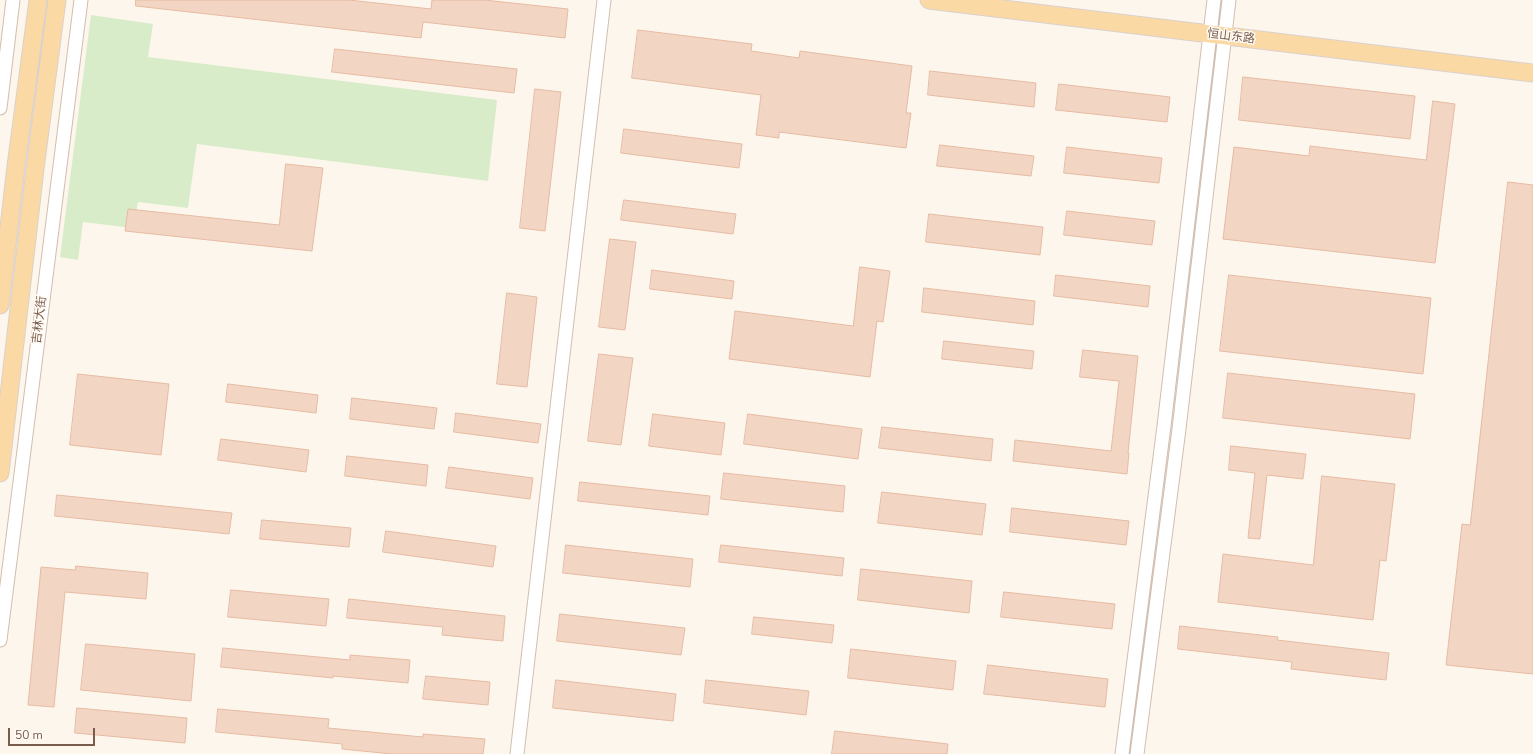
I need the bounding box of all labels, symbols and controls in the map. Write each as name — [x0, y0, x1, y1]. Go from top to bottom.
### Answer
street label: 恒山东路 — [1206, 27, 1256, 47]
street label: 吉林大街 — [30, 295, 50, 345]
scale bar — [10, 720, 97, 746]
text: 50 m — [15, 727, 43, 743]

